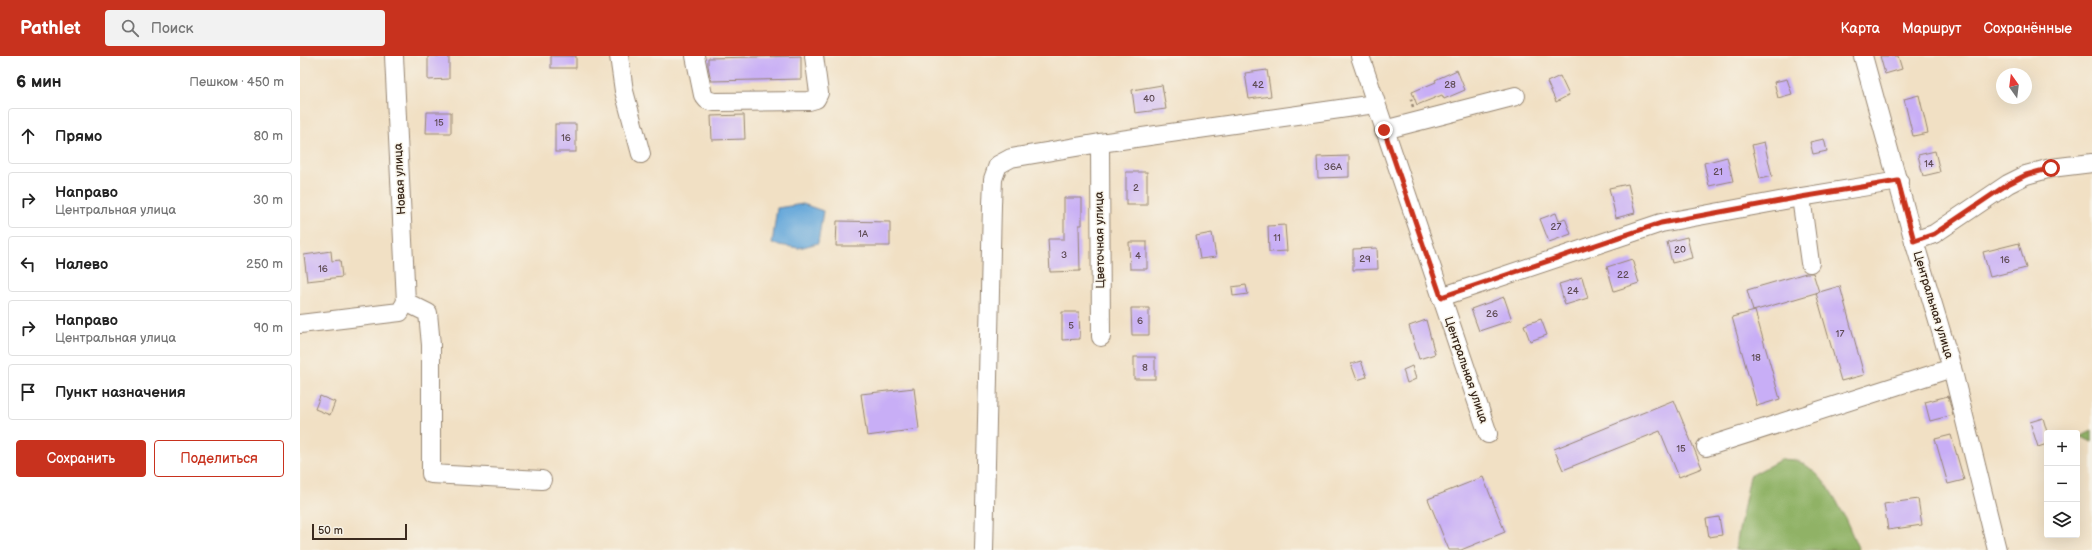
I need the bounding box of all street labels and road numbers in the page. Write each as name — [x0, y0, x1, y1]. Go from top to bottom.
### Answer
street label: Новая улица — [391, 143, 409, 215]
street label: Цветочная улица — [1092, 191, 1108, 289]
street label: Центральная улица — [1909, 249, 1957, 361]
street label: Центральная улица — [1441, 315, 1491, 425]

